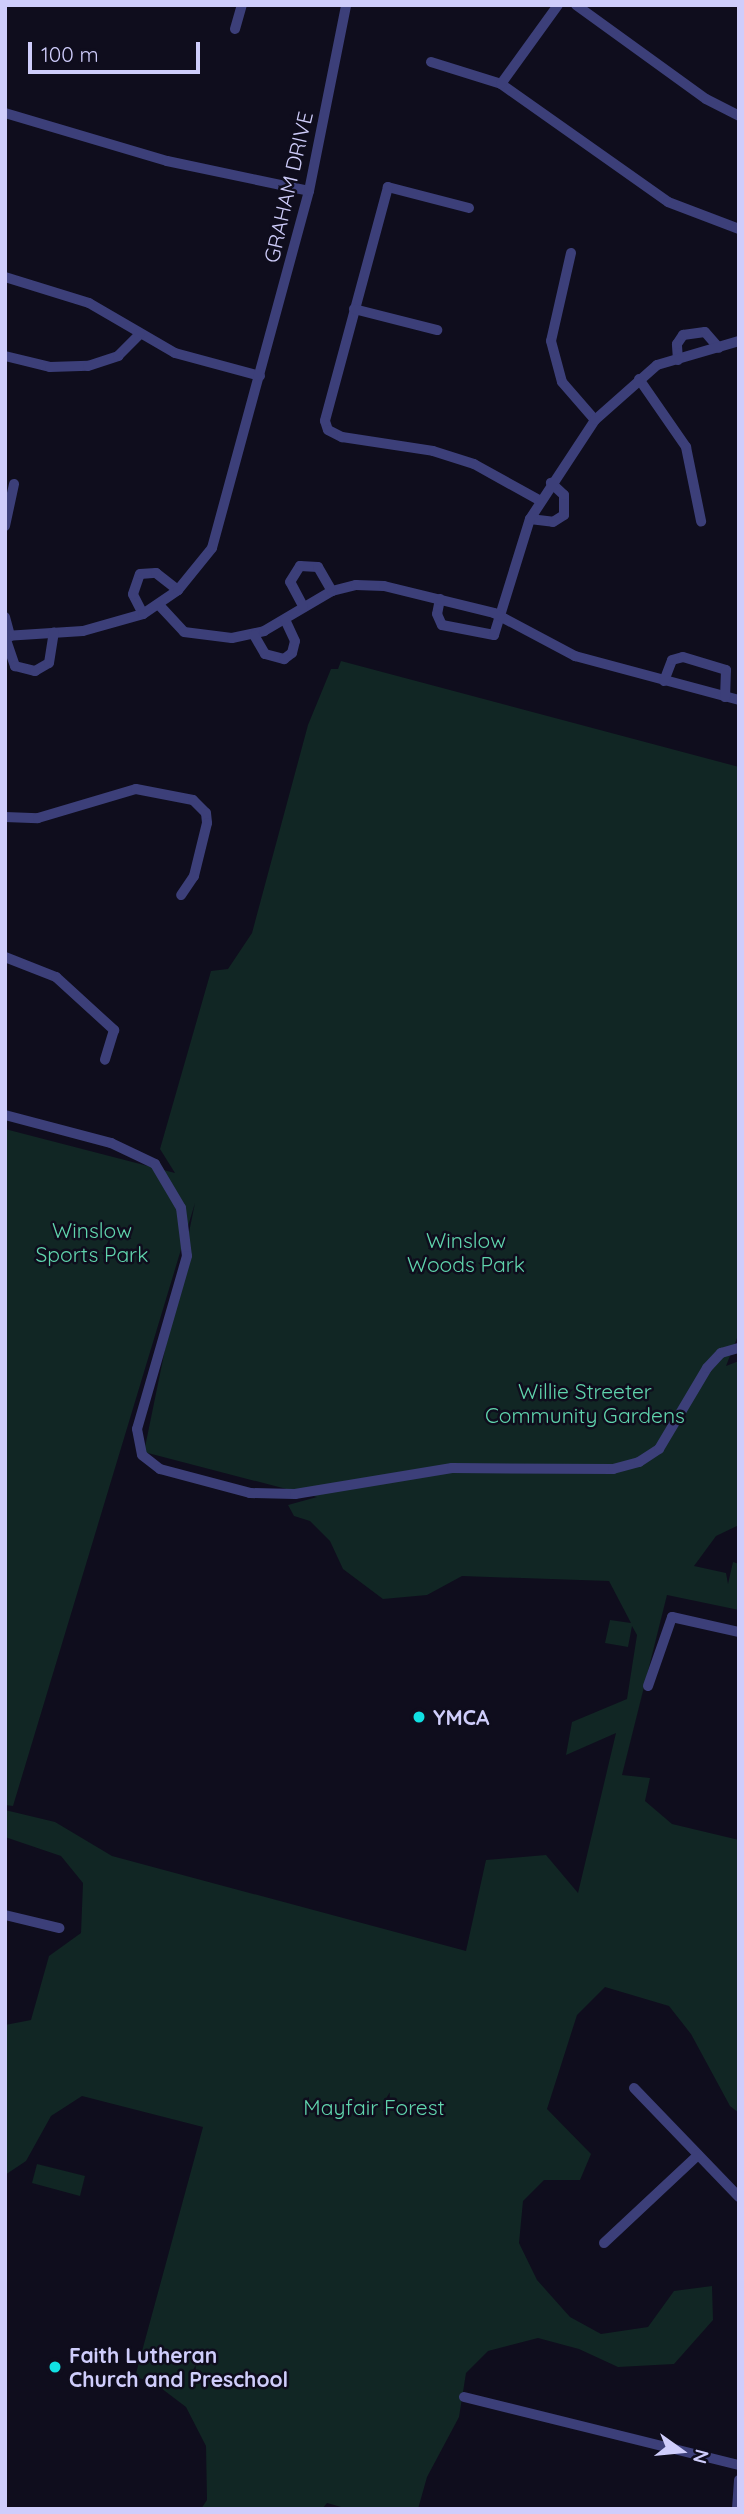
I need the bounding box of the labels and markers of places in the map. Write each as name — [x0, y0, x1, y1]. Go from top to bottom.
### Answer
place label: YMCA — [433, 1704, 489, 1730]
marker: YMCA — [411, 1709, 427, 1725]
place label: Faith Lutheran Church and Preschool — [69, 2342, 288, 2392]
marker: Faith Lutheran Church and Preschool — [47, 2359, 63, 2375]

